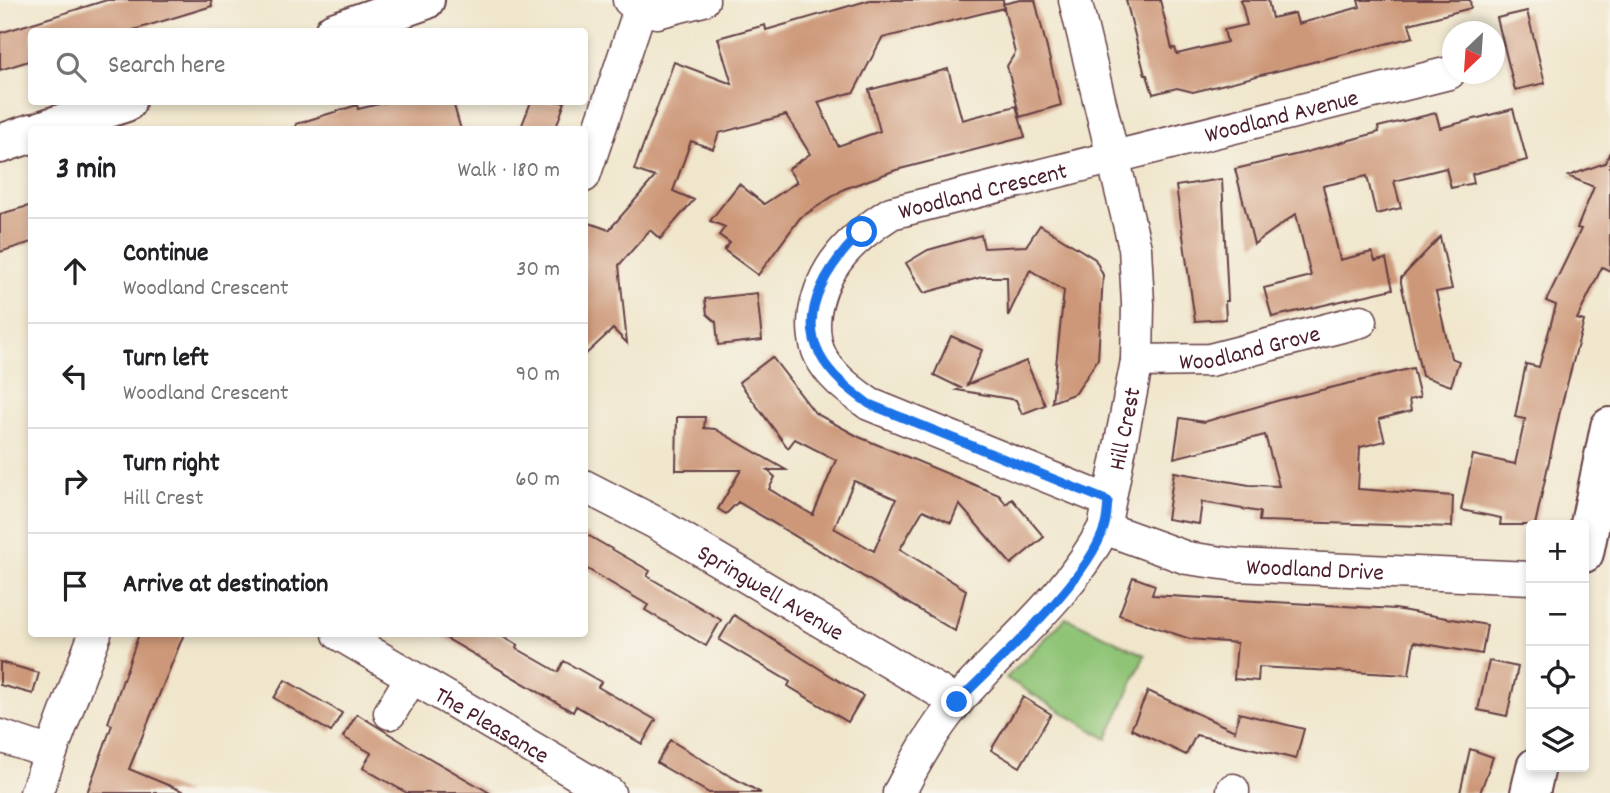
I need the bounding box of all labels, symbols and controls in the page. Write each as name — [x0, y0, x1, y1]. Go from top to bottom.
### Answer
north arrow — [1442, 21, 1505, 84]
search box — [28, 28, 588, 105]
icon: search — [52, 48, 90, 86]
text: Search here — [108, 48, 226, 85]
street label: Woodland Avenue — [1202, 82, 1362, 154]
text: 3 min — [56, 150, 116, 193]
text: Walk · 180 m — [457, 155, 560, 188]
street label: Woodland Crescent — [895, 155, 1071, 231]
route start — [846, 216, 877, 247]
text: Continue — [123, 236, 208, 273]
icon: ahead — [56, 252, 94, 290]
text: 30 m — [516, 254, 560, 287]
text: Woodland Crescent — [123, 273, 289, 306]
street label: Woodland Grove — [1179, 318, 1324, 380]
text: Turn left — [123, 341, 209, 378]
icon: left — [56, 357, 94, 395]
text: 90 m — [516, 359, 560, 392]
text: Woodland Crescent — [123, 378, 289, 411]
street label: Hill Crest — [1102, 385, 1151, 474]
text: Turn right — [123, 446, 220, 483]
icon: right — [56, 462, 94, 500]
text: 60 m — [515, 464, 560, 497]
text: Hill Crest — [123, 483, 203, 516]
map controls — [1526, 520, 1589, 772]
button: + — [1526, 520, 1589, 583]
street label: Springwell Avenue — [690, 537, 849, 651]
street label: Woodland Drive — [1246, 551, 1384, 591]
icon: arrive — [56, 567, 94, 605]
text: Arrive at destination — [123, 567, 328, 604]
button: − — [1526, 583, 1589, 646]
button: locate — [1526, 646, 1589, 709]
street label: The Pleasance — [427, 680, 555, 774]
route end — [941, 686, 972, 717]
button: layers — [1526, 709, 1589, 772]

